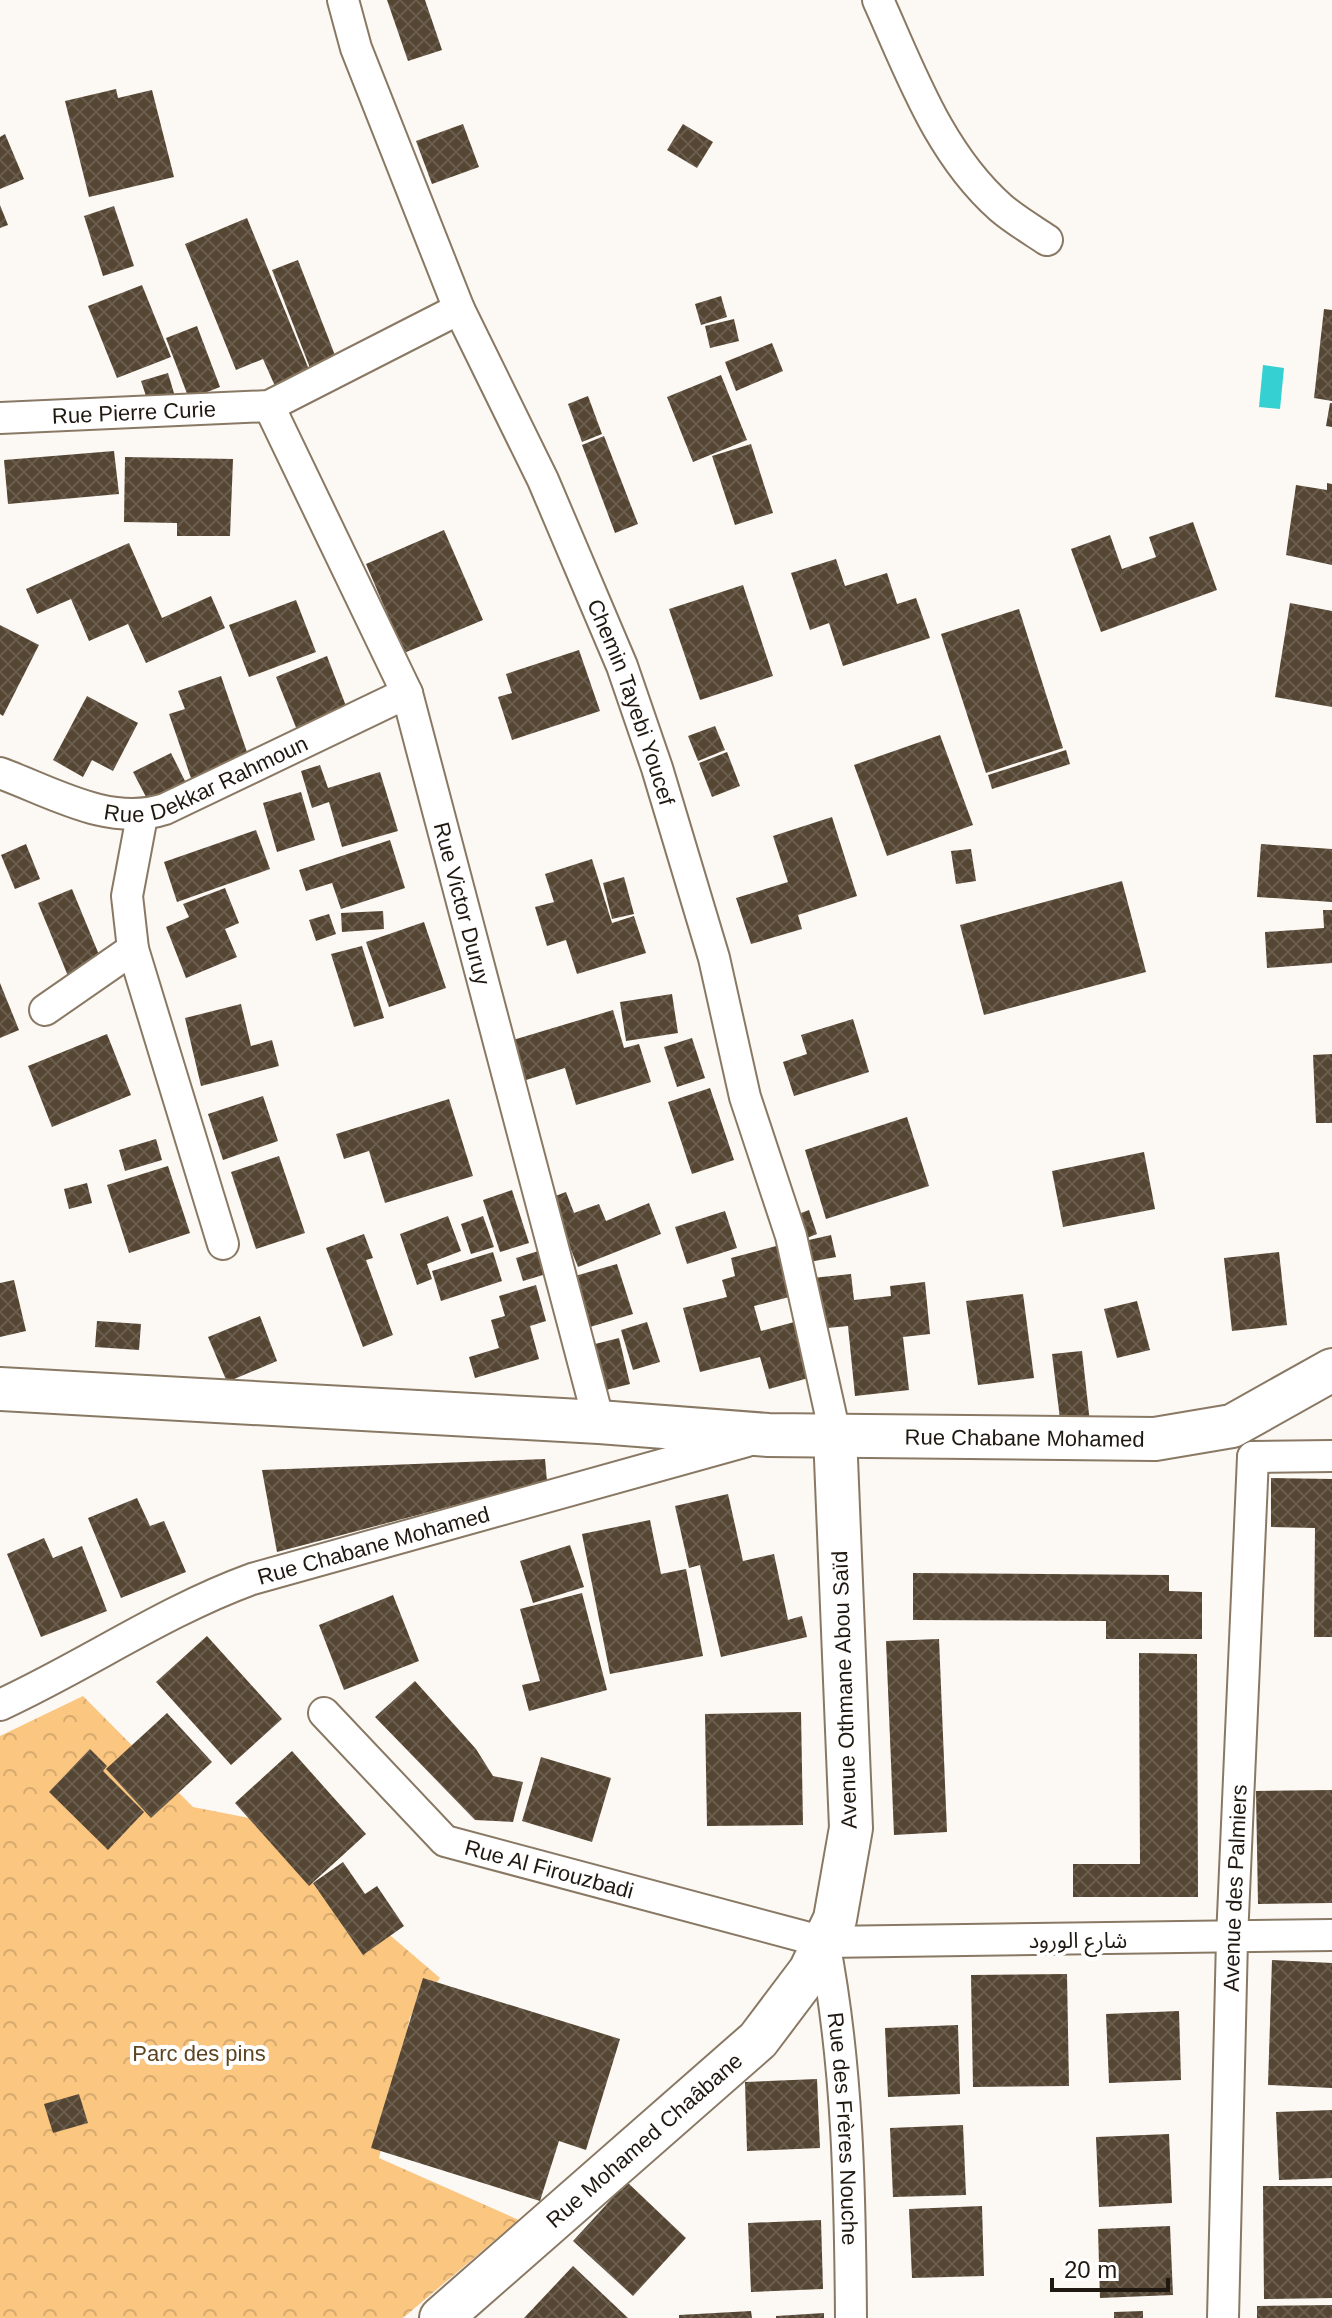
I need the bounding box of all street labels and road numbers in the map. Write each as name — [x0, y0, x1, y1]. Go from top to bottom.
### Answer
street label: Rue Pierre Curie — [51, 396, 216, 429]
street label: Chemin Tayebi Youcef — [582, 595, 680, 809]
street label: Rue Dekkar Rahmoun — [102, 731, 312, 827]
street label: Rue Victor Duruy — [429, 819, 495, 988]
street label: Rue Chabane Mohamed — [904, 1424, 1145, 1452]
street label: Rue Chabane Mohamed — [255, 1501, 492, 1590]
street label: Avenue Othmane Abou Saïd — [827, 1550, 862, 1830]
street label: Avenue des Palmiers — [1219, 1784, 1252, 1992]
street label: Rue Al Firouzbadi — [462, 1835, 636, 1904]
street label: شارع الورود — [1029, 1928, 1127, 1957]
street label: Rue des Frères Nouche — [822, 2011, 862, 2246]
street label: Rue Mohamed Chaâbane — [541, 2048, 747, 2233]

